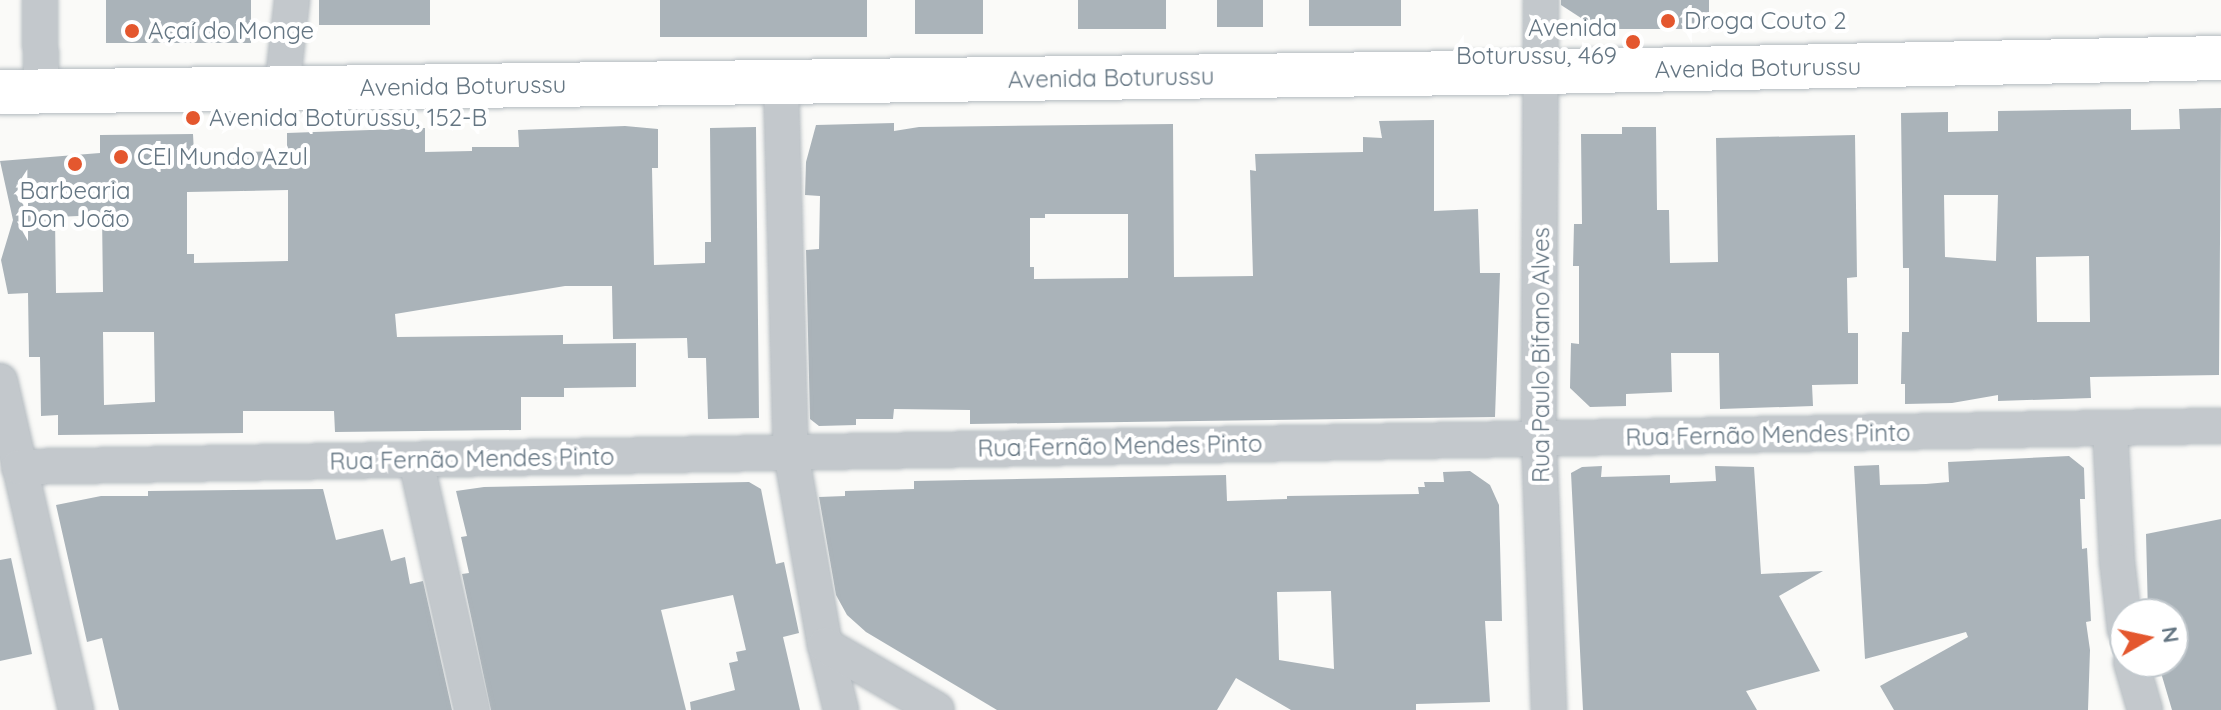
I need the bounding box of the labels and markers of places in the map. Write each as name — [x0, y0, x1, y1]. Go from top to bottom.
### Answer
place label: Droga Couto 2 — [1684, 7, 1847, 35]
marker: Droga Couto 2 — [1659, 12, 1677, 30]
place label: Avenida Boturussu, 469 — [1456, 14, 1617, 70]
place label: Açaí do Monge — [148, 17, 314, 45]
marker: Açaí do Monge — [123, 22, 141, 40]
marker: Avenida Boturussu, 469 — [1624, 33, 1642, 51]
place label: Avenida Boturussu, 152-B — [209, 104, 487, 132]
marker: Avenida Boturussu, 152-B — [184, 109, 202, 127]
place label: CEI Mundo Azul — [137, 143, 308, 171]
marker: CEI Mundo Azul — [112, 148, 130, 166]
marker: Barbearia Don João — [66, 155, 84, 173]
place label: Barbearia Don João — [19, 177, 131, 233]

